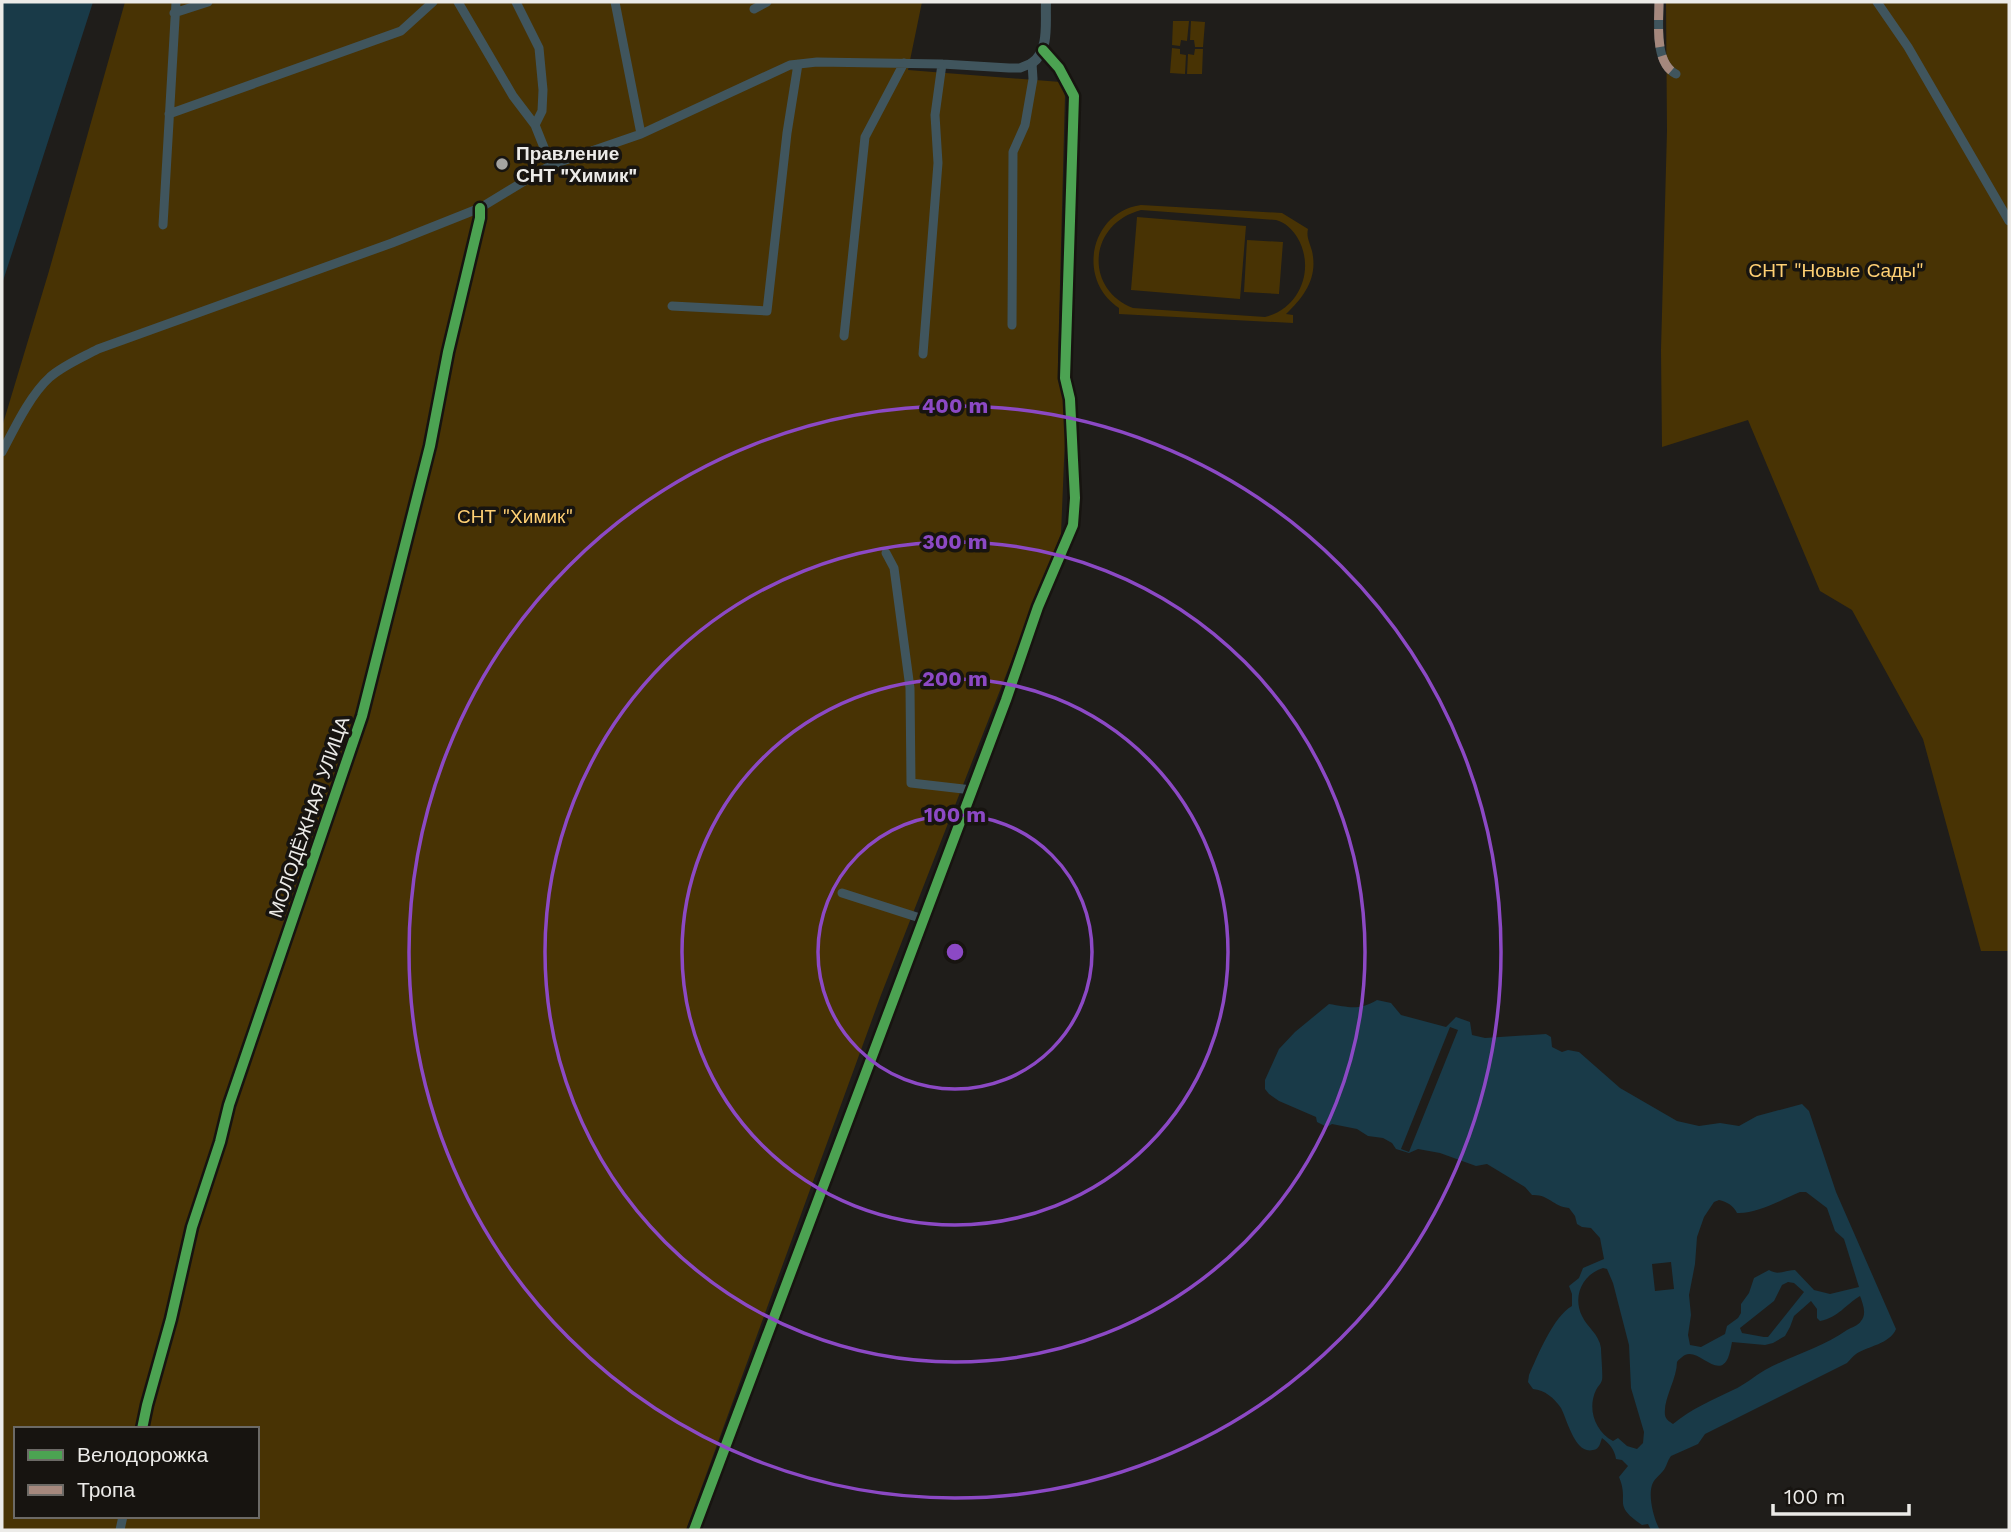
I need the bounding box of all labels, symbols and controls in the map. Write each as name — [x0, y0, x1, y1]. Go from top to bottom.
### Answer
place label: Правление СНТ "Химик" — [516, 142, 637, 187]
marker: Правление СНТ "Химик" — [494, 156, 510, 172]
park label: СНТ "Новые Сады" — [1748, 259, 1924, 282]
text: 400 m — [922, 393, 988, 418]
park label: СНТ "Химик" — [457, 505, 573, 528]
text: 300 m — [922, 529, 988, 554]
text: 200 m — [922, 666, 988, 691]
street label: МОЛОДЁЖНАЯ УЛИЦА — [264, 713, 354, 921]
text: 100 m — [924, 802, 986, 827]
centre of rings — [943, 940, 967, 964]
legend — [14, 1427, 259, 1518]
text: Велодорожка — [77, 1442, 208, 1467]
scale bar — [1773, 1472, 1910, 1516]
text: Тропа — [77, 1477, 135, 1502]
text: 100 m — [1784, 1484, 1846, 1509]

